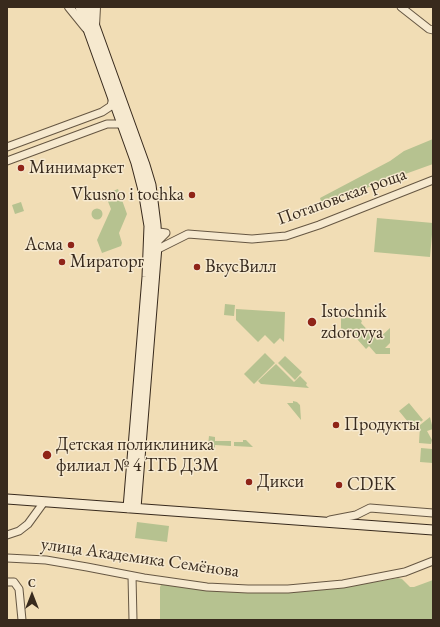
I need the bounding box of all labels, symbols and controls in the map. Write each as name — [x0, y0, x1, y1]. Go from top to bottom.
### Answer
place label: Минимаркет — [29, 157, 124, 179]
marker: Минимаркет — [16, 163, 26, 173]
street label: Потаповская роща — [274, 164, 410, 230]
place label: Vkusno i tochka — [71, 184, 184, 206]
marker: Vkusno i tochka — [187, 190, 197, 200]
place label: Асма — [25, 234, 63, 256]
marker: Асма — [66, 240, 76, 250]
place label: Мираторг — [70, 251, 144, 273]
place label: ВкусВилл — [205, 256, 276, 278]
marker: Мираторг — [57, 257, 67, 267]
marker: ВкусВилл — [192, 262, 202, 272]
place label: Istochnik zdorovya — [321, 301, 386, 344]
marker: Istochnik zdorovya — [306, 316, 318, 328]
place label: Продукты — [344, 414, 420, 436]
marker: Продукты — [331, 420, 341, 430]
place label: Детская поликлиника филиал № 4 ТГБ ДЗМ — [56, 434, 219, 476]
marker: Детская поликлиника филиал № 4 ТГБ ДЗМ — [41, 449, 53, 461]
place label: Дикси — [257, 471, 304, 493]
place label: CDEK — [347, 474, 396, 496]
marker: Дикси — [244, 477, 254, 487]
marker: CDEK — [334, 480, 344, 490]
street label: улица Академика Семёнова — [40, 533, 240, 583]
north arrow — [12, 575, 52, 615]
text: С — [28, 576, 36, 590]

